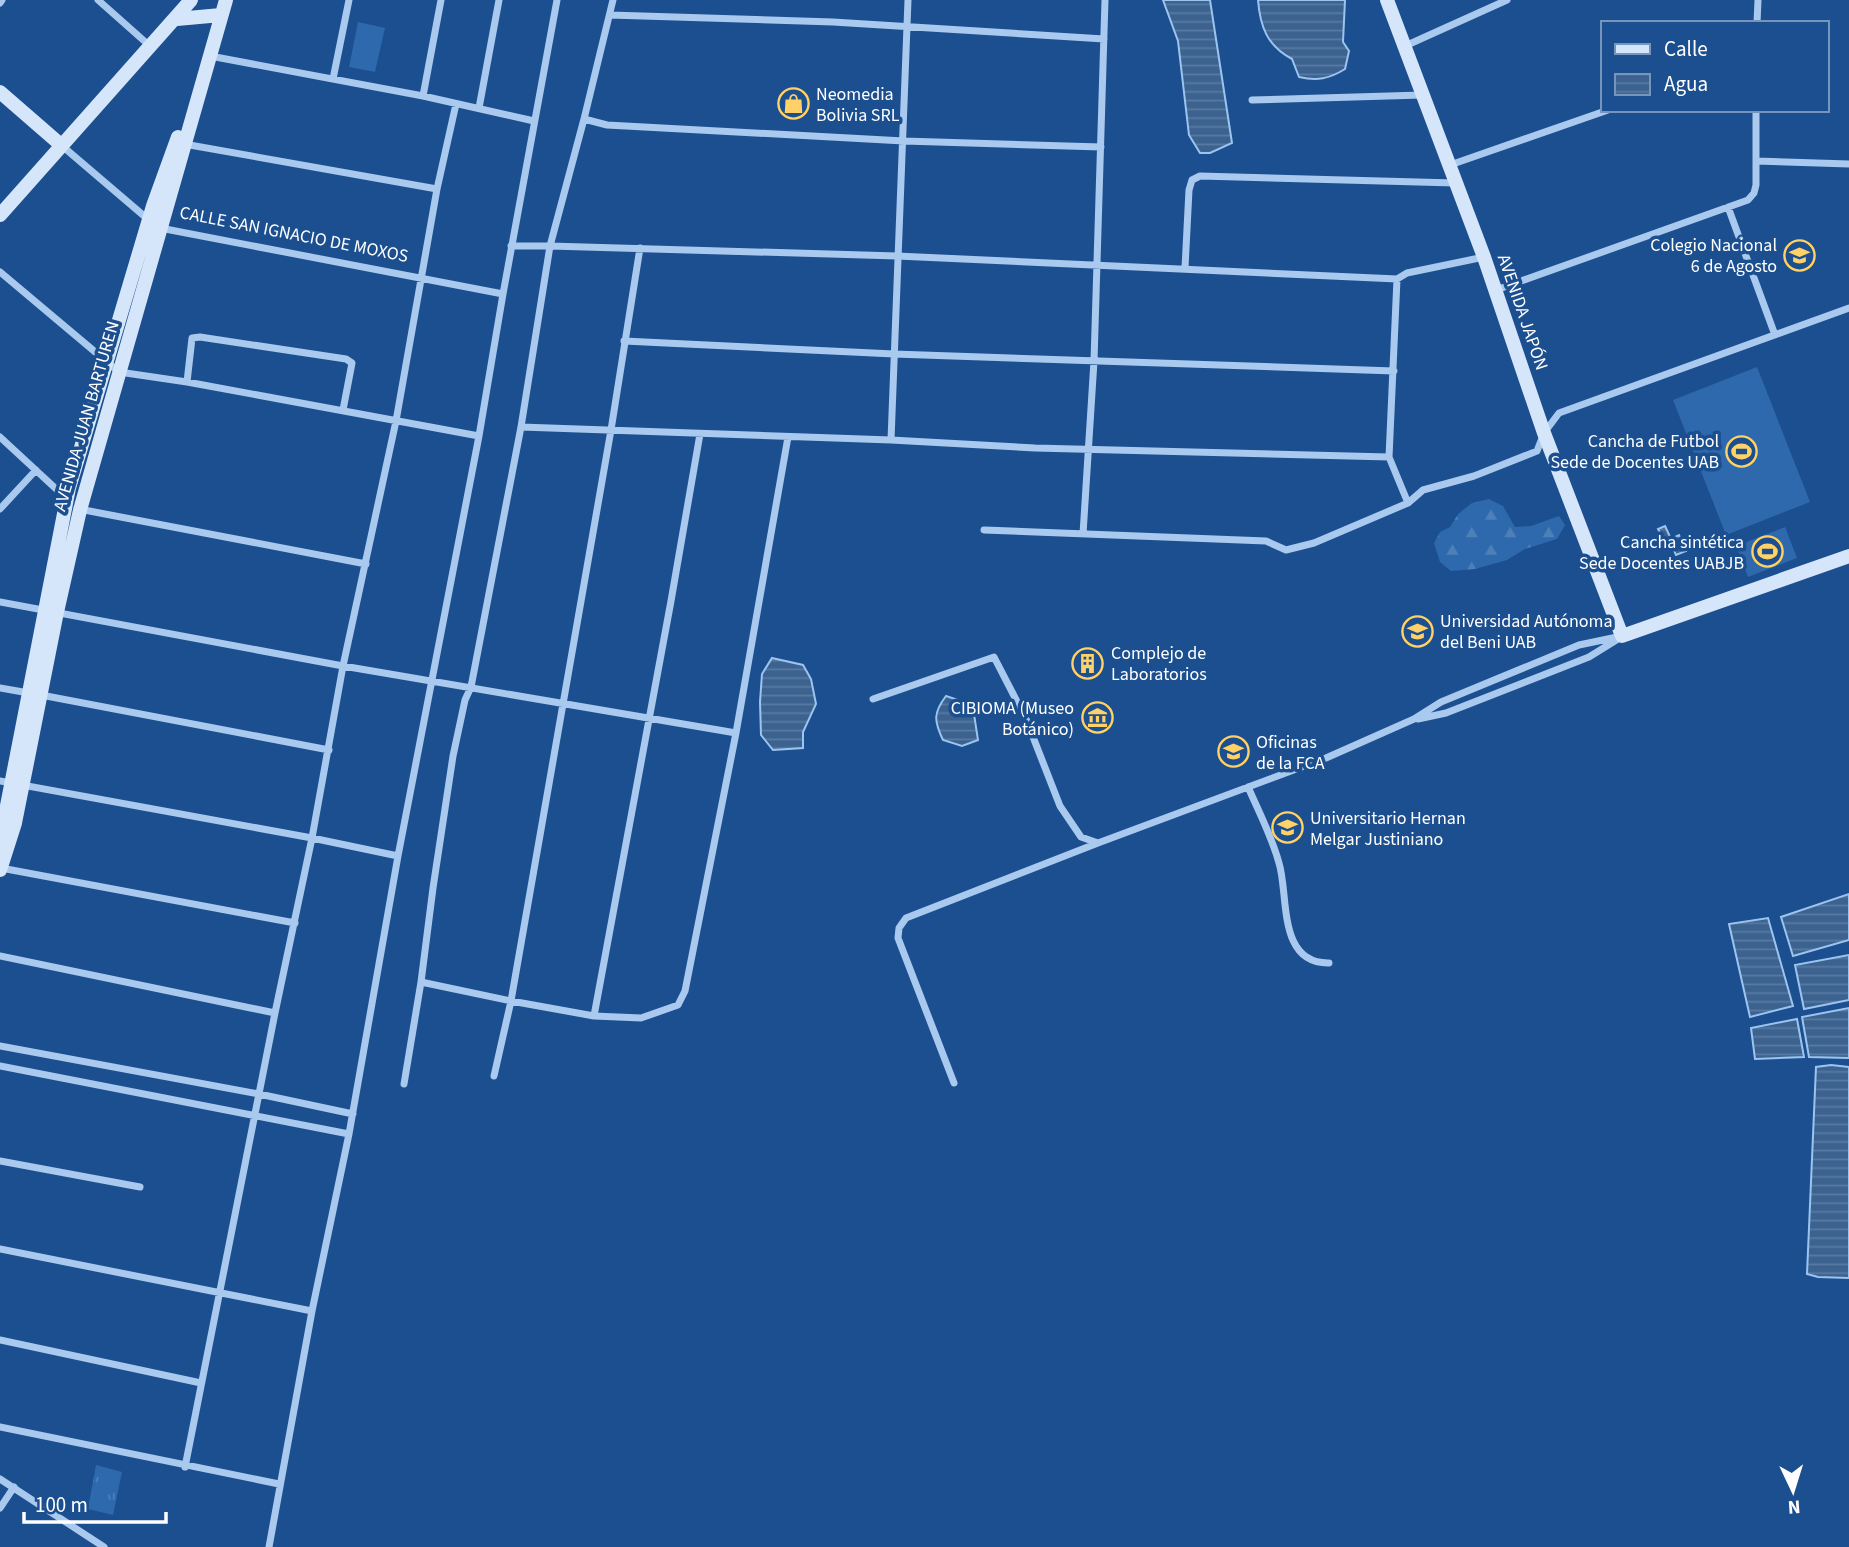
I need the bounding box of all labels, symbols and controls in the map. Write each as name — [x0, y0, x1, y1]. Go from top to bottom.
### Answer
legend — [1601, 21, 1828, 112]
text: Calle — [1664, 34, 1708, 64]
text: Agua — [1664, 69, 1708, 99]
place label: Neomedia Bolivia SRL — [816, 82, 900, 128]
shop icon: Neomedia Bolivia SRL — [776, 87, 810, 121]
street label: CALLE SAN IGNACIO DE MOXOS — [178, 200, 410, 269]
place label: Colegio Nacional 6 de Agosto — [1650, 233, 1777, 279]
school or university icon: Colegio Nacional 6 de Agosto — [1783, 238, 1817, 272]
street label: AVENIDA JAPÓN — [1491, 251, 1554, 373]
street label: AVENIDA JUAN BARTUREN — [47, 318, 126, 514]
place label: Cancha de Futbol Sede de Docentes UAB — [1550, 429, 1719, 475]
sports icon: Cancha de Futbol Sede de Docentes UAB — [1725, 434, 1759, 468]
place label: Cancha sintética Sede Docentes UABJB — [1579, 530, 1744, 576]
sports icon: Cancha sintética Sede Docentes UABJB — [1750, 535, 1784, 569]
place label: Universidad Autónoma del Beni UAB — [1440, 609, 1613, 655]
school or university icon: Universidad Autónoma del Beni UAB — [1400, 614, 1434, 648]
place label: Complejo de Laboratorios — [1111, 641, 1207, 687]
building icon: Complejo de Laboratorios — [1071, 646, 1105, 680]
place label: CIBIOMA (Museo Botánico) — [951, 696, 1074, 742]
museum icon: CIBIOMA (Museo Botánico) — [1080, 701, 1114, 735]
place label: Oficinas de la FCA — [1256, 730, 1325, 776]
school or university icon: Oficinas de la FCA — [1216, 735, 1250, 769]
place label: Universitario Hernan Melgar Justiniano — [1310, 806, 1466, 852]
school or university icon: Universitario Hernan Melgar Justiniano — [1270, 811, 1304, 845]
north arrow — [1758, 1456, 1828, 1526]
scale bar — [24, 1480, 166, 1524]
text: 100 m — [35, 1490, 88, 1520]
text: N — [1787, 1493, 1801, 1520]

